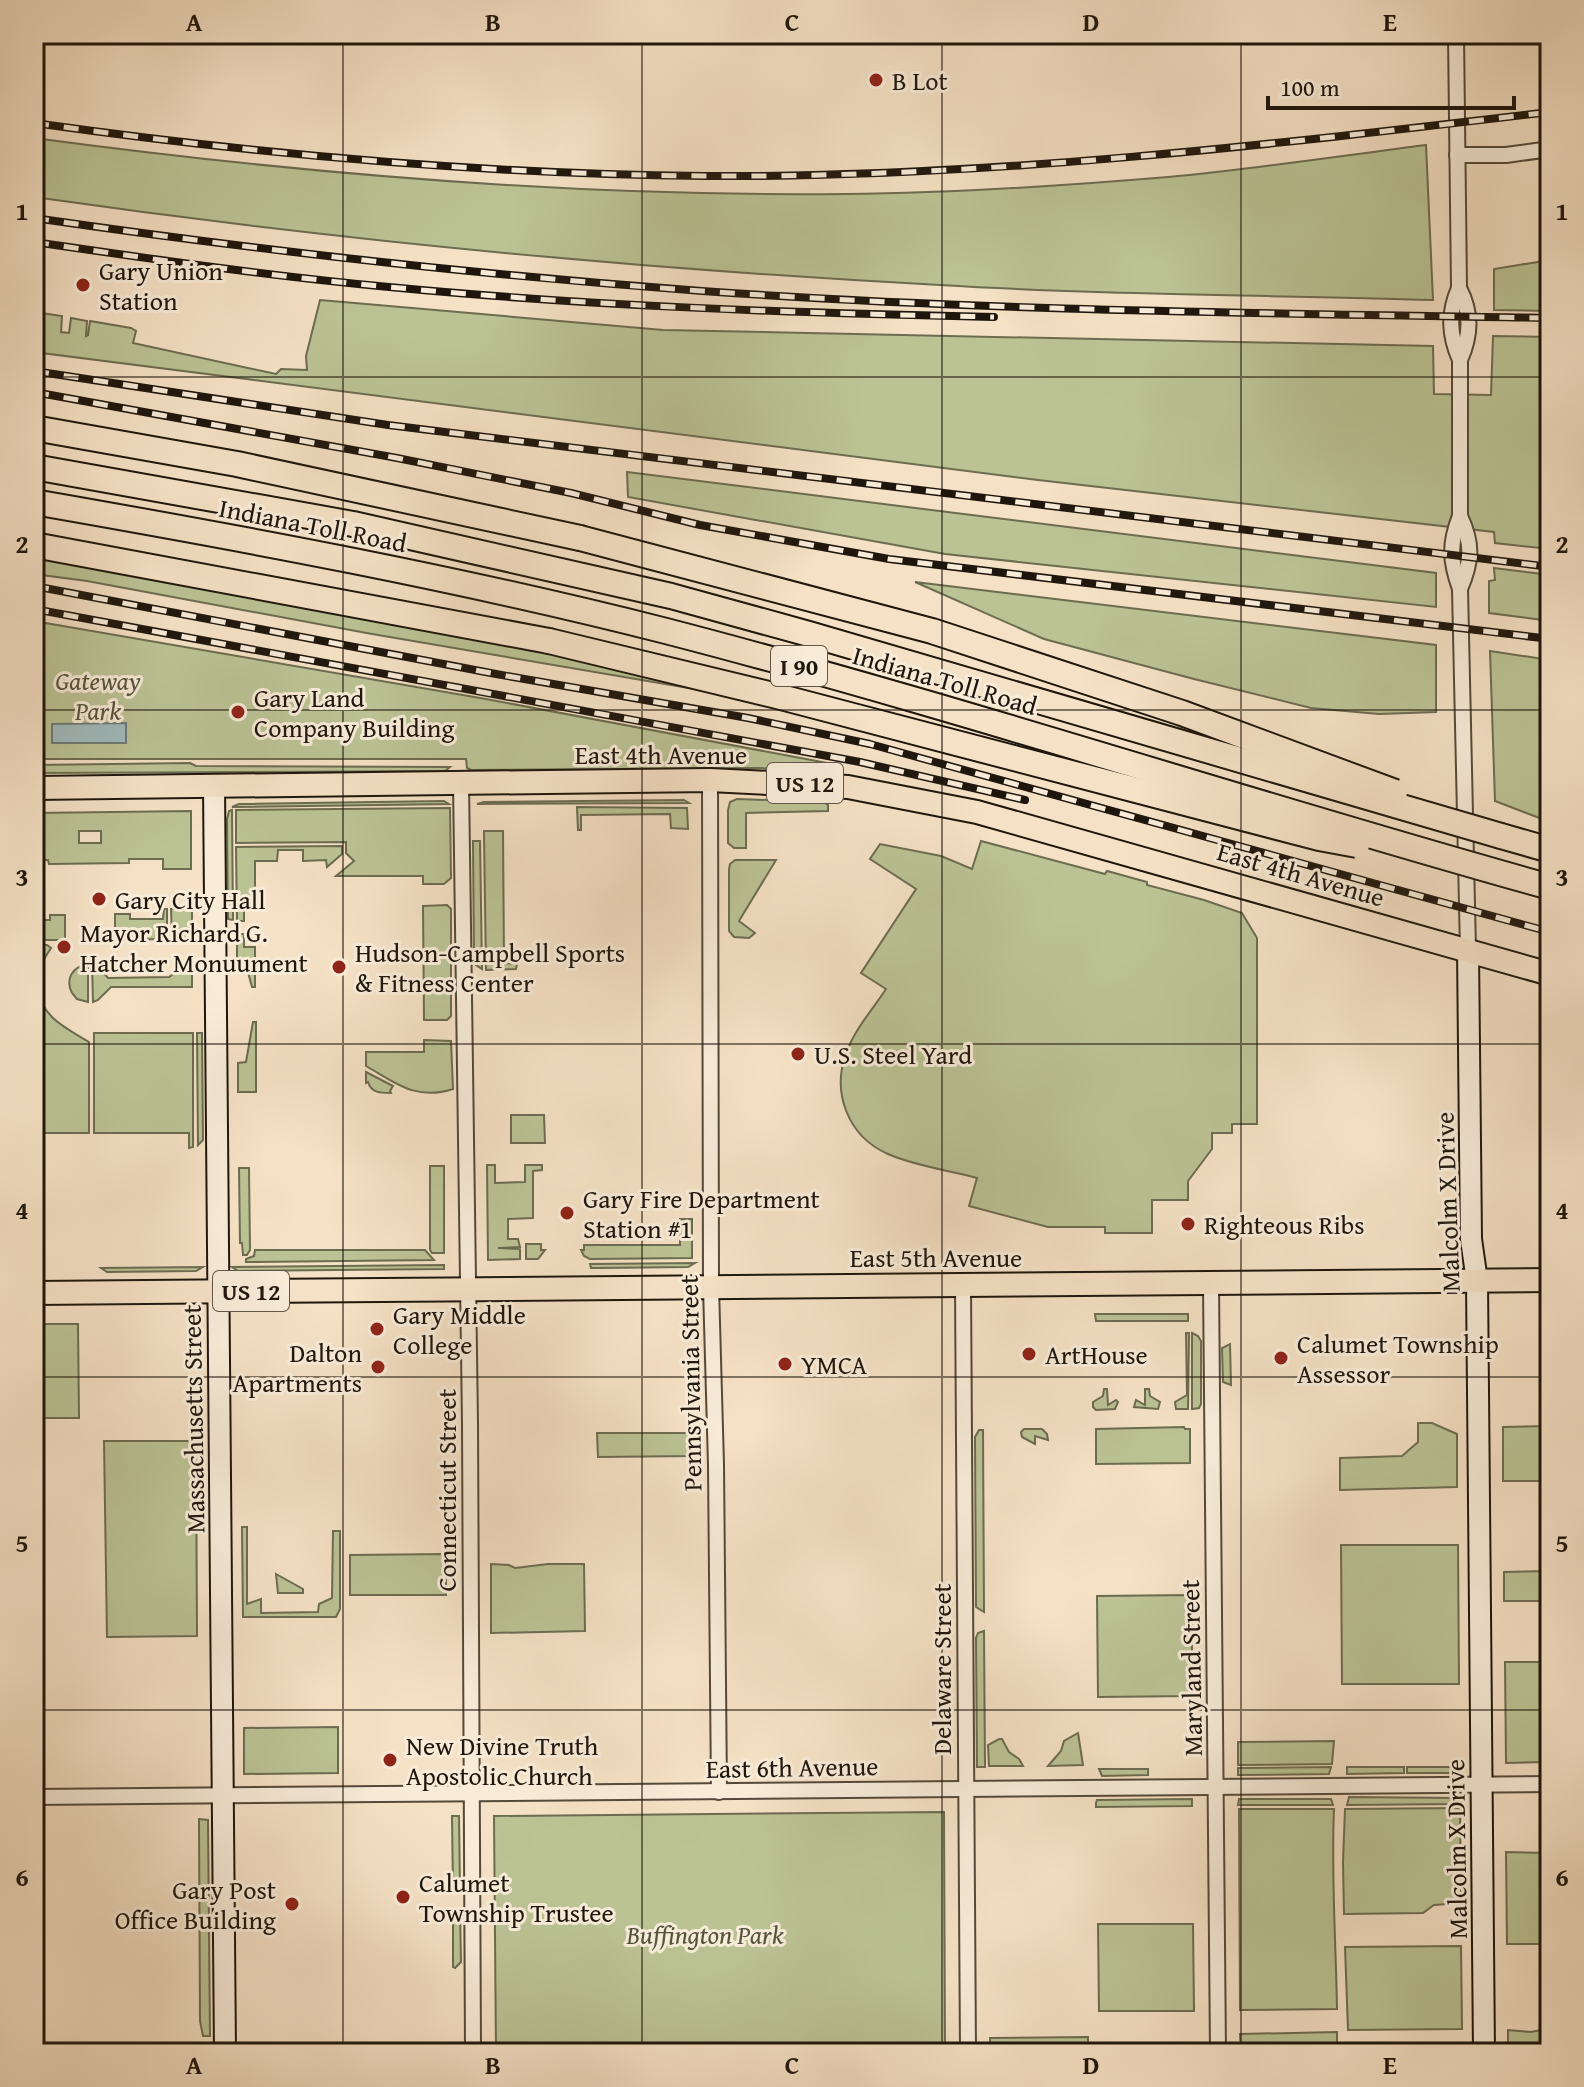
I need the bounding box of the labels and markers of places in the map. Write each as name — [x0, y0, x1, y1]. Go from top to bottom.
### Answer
place label: B Lot — [892, 61, 948, 100]
marker: B Lot — [867, 71, 885, 89]
place label: Gary Union Station — [99, 251, 223, 320]
marker: Gary Union Station — [74, 276, 92, 294]
place label: Gary Land Company Building — [254, 678, 454, 747]
marker: Gary Land Company Building — [229, 703, 247, 721]
place label: Gary City Hall — [115, 880, 265, 919]
marker: Gary City Hall — [90, 890, 108, 908]
place label: Mayor Richard G. Hatcher Monuument — [80, 913, 308, 982]
place label: Hudson-Campbell Sports & Fitness Center — [355, 933, 625, 1002]
marker: Mayor Richard G. Hatcher Monuument — [55, 938, 73, 956]
marker: Hudson-Campbell Sports & Fitness Center — [330, 958, 348, 976]
place label: U.S. Steel Yard — [814, 1035, 972, 1074]
marker: U.S. Steel Yard — [789, 1045, 807, 1063]
place label: Gary Fire Department Station #1 — [583, 1179, 820, 1248]
marker: Gary Fire Department Station #1 — [558, 1204, 576, 1222]
place label: Righteous Ribs — [1204, 1205, 1365, 1244]
marker: Righteous Ribs — [1179, 1215, 1197, 1233]
place label: Gary Middle College — [393, 1295, 526, 1364]
marker: Gary Middle College — [368, 1320, 386, 1338]
place label: Calumet Township Assessor — [1297, 1324, 1499, 1393]
place label: Dalton Apartments — [232, 1333, 362, 1402]
place label: ArtHouse — [1045, 1335, 1148, 1374]
place label: YMCA — [801, 1345, 867, 1384]
marker: ArtHouse — [1020, 1345, 1038, 1363]
marker: Calumet Township Assessor — [1272, 1349, 1290, 1367]
marker: YMCA — [776, 1355, 794, 1373]
marker: Dalton Apartments — [369, 1358, 387, 1376]
place label: New Divine Truth Apostolic Church — [406, 1726, 599, 1795]
marker: New Divine Truth Apostolic Church — [381, 1751, 399, 1769]
place label: Calumet Township Trustee — [419, 1863, 614, 1932]
place label: Gary Post Office Building — [115, 1870, 276, 1939]
marker: Calumet Township Trustee — [394, 1888, 412, 1906]
marker: Gary Post Office Building — [283, 1895, 301, 1913]

